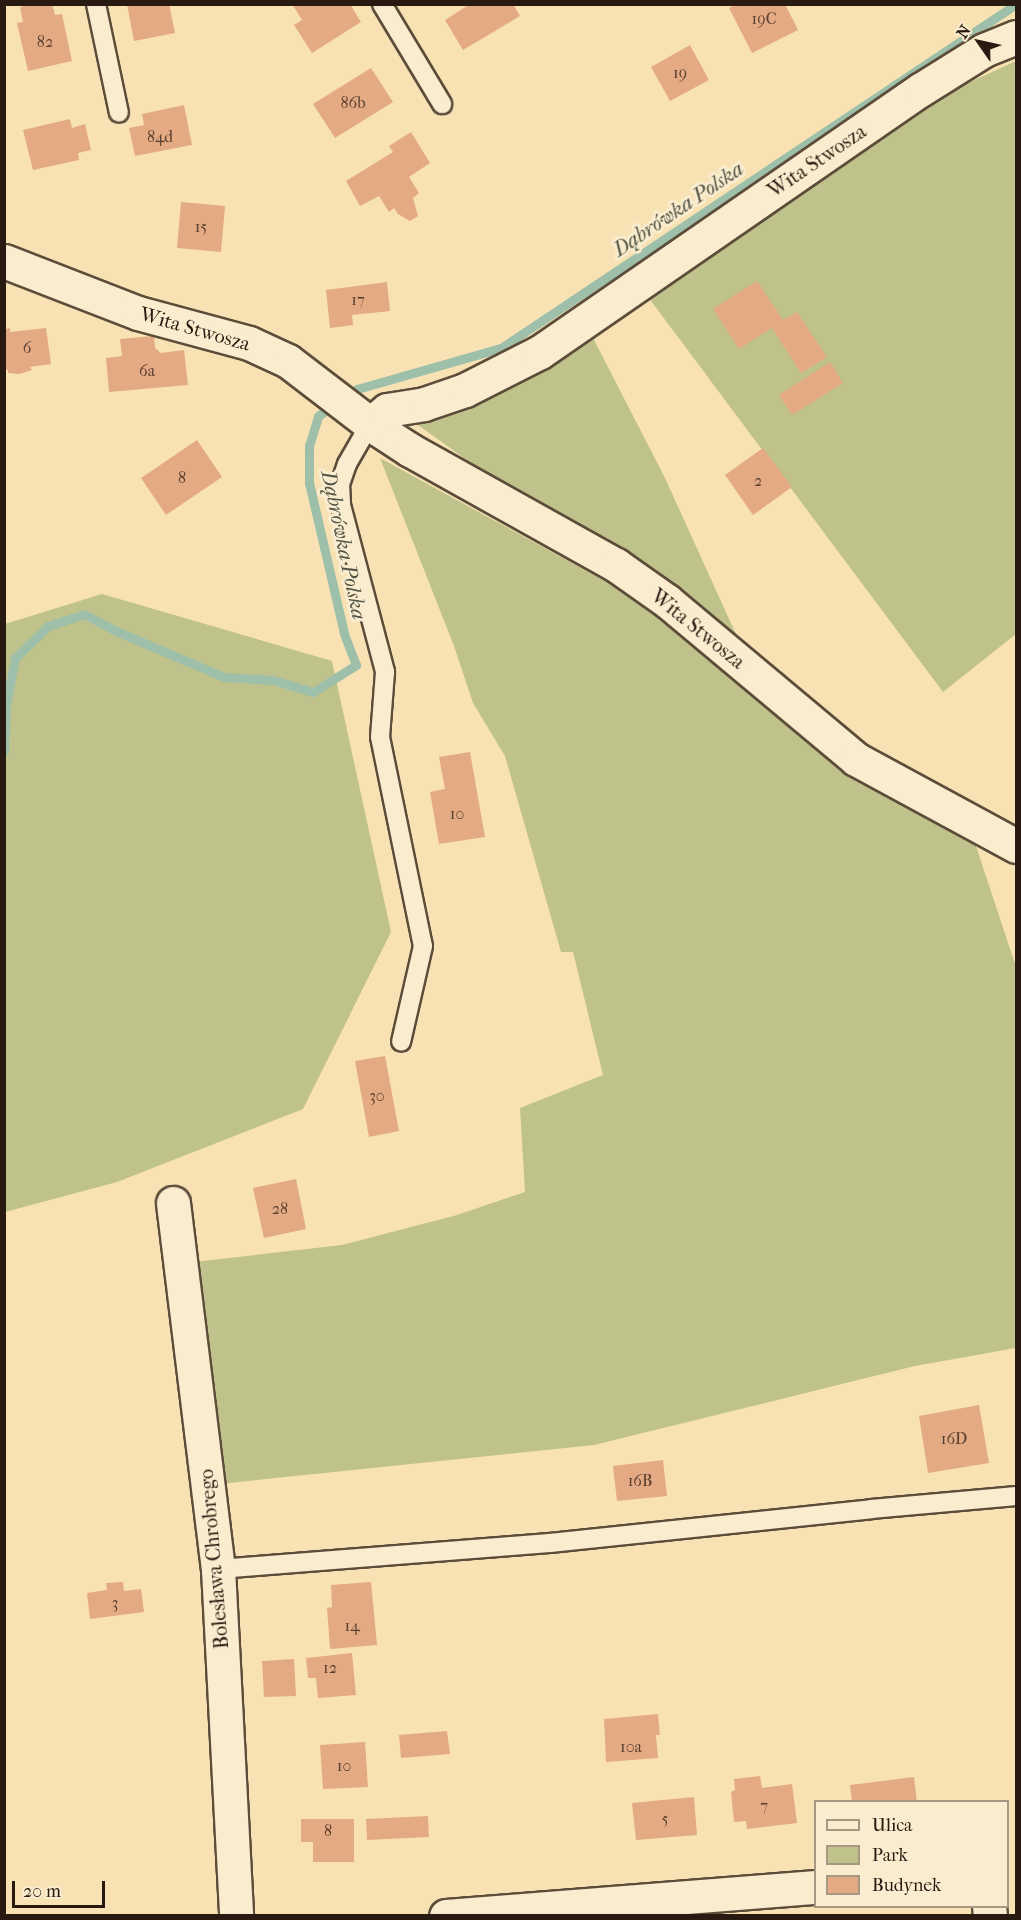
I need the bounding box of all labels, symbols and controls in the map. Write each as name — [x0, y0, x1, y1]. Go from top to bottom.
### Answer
house number: 19C — [752, 9, 776, 29]
north arrow — [949, 12, 1009, 72]
text: N — [952, 21, 975, 42]
house number: 82 — [37, 32, 53, 52]
house number: 19 — [673, 63, 687, 83]
house number: 86b — [340, 93, 366, 113]
street label: Wita Stwosza — [763, 119, 871, 203]
house number: 84d — [147, 127, 173, 147]
water label: Dąbrówka Polska — [608, 156, 748, 262]
house number: 15 — [195, 217, 207, 237]
house number: 17 — [351, 290, 365, 310]
street label: Wita Stwosza — [137, 302, 253, 356]
house number: 6 — [23, 338, 31, 358]
house number: 6a — [139, 361, 155, 381]
house number: 8 — [178, 468, 186, 488]
water label: Dąbrówka Polska — [316, 468, 372, 622]
house number: 2 — [754, 471, 762, 491]
street label: Wita Stwosza — [646, 584, 750, 674]
house number: 10 — [450, 804, 464, 824]
house number: 30 — [369, 1086, 385, 1106]
house number: 28 — [272, 1199, 288, 1219]
house number: 16D — [941, 1429, 967, 1449]
street label: Bolesława Chrobrego — [194, 1468, 234, 1650]
house number: 16B — [628, 1471, 652, 1491]
house number: 3 — [112, 1593, 118, 1613]
house number: 14 — [344, 1616, 360, 1636]
house number: 12 — [323, 1658, 337, 1678]
house number: 10a — [620, 1737, 642, 1757]
house number: 10 — [337, 1756, 351, 1776]
house number: 7 — [760, 1796, 768, 1816]
legend — [814, 1800, 1009, 1908]
house number: 5 — [662, 1809, 668, 1829]
text: Ulica — [872, 1815, 912, 1836]
house number: 8 — [324, 1821, 332, 1841]
text: Park — [872, 1845, 908, 1866]
scale bar — [15, 1869, 108, 1907]
text: Budynek — [872, 1875, 941, 1896]
text: 20 m — [23, 1881, 61, 1902]

